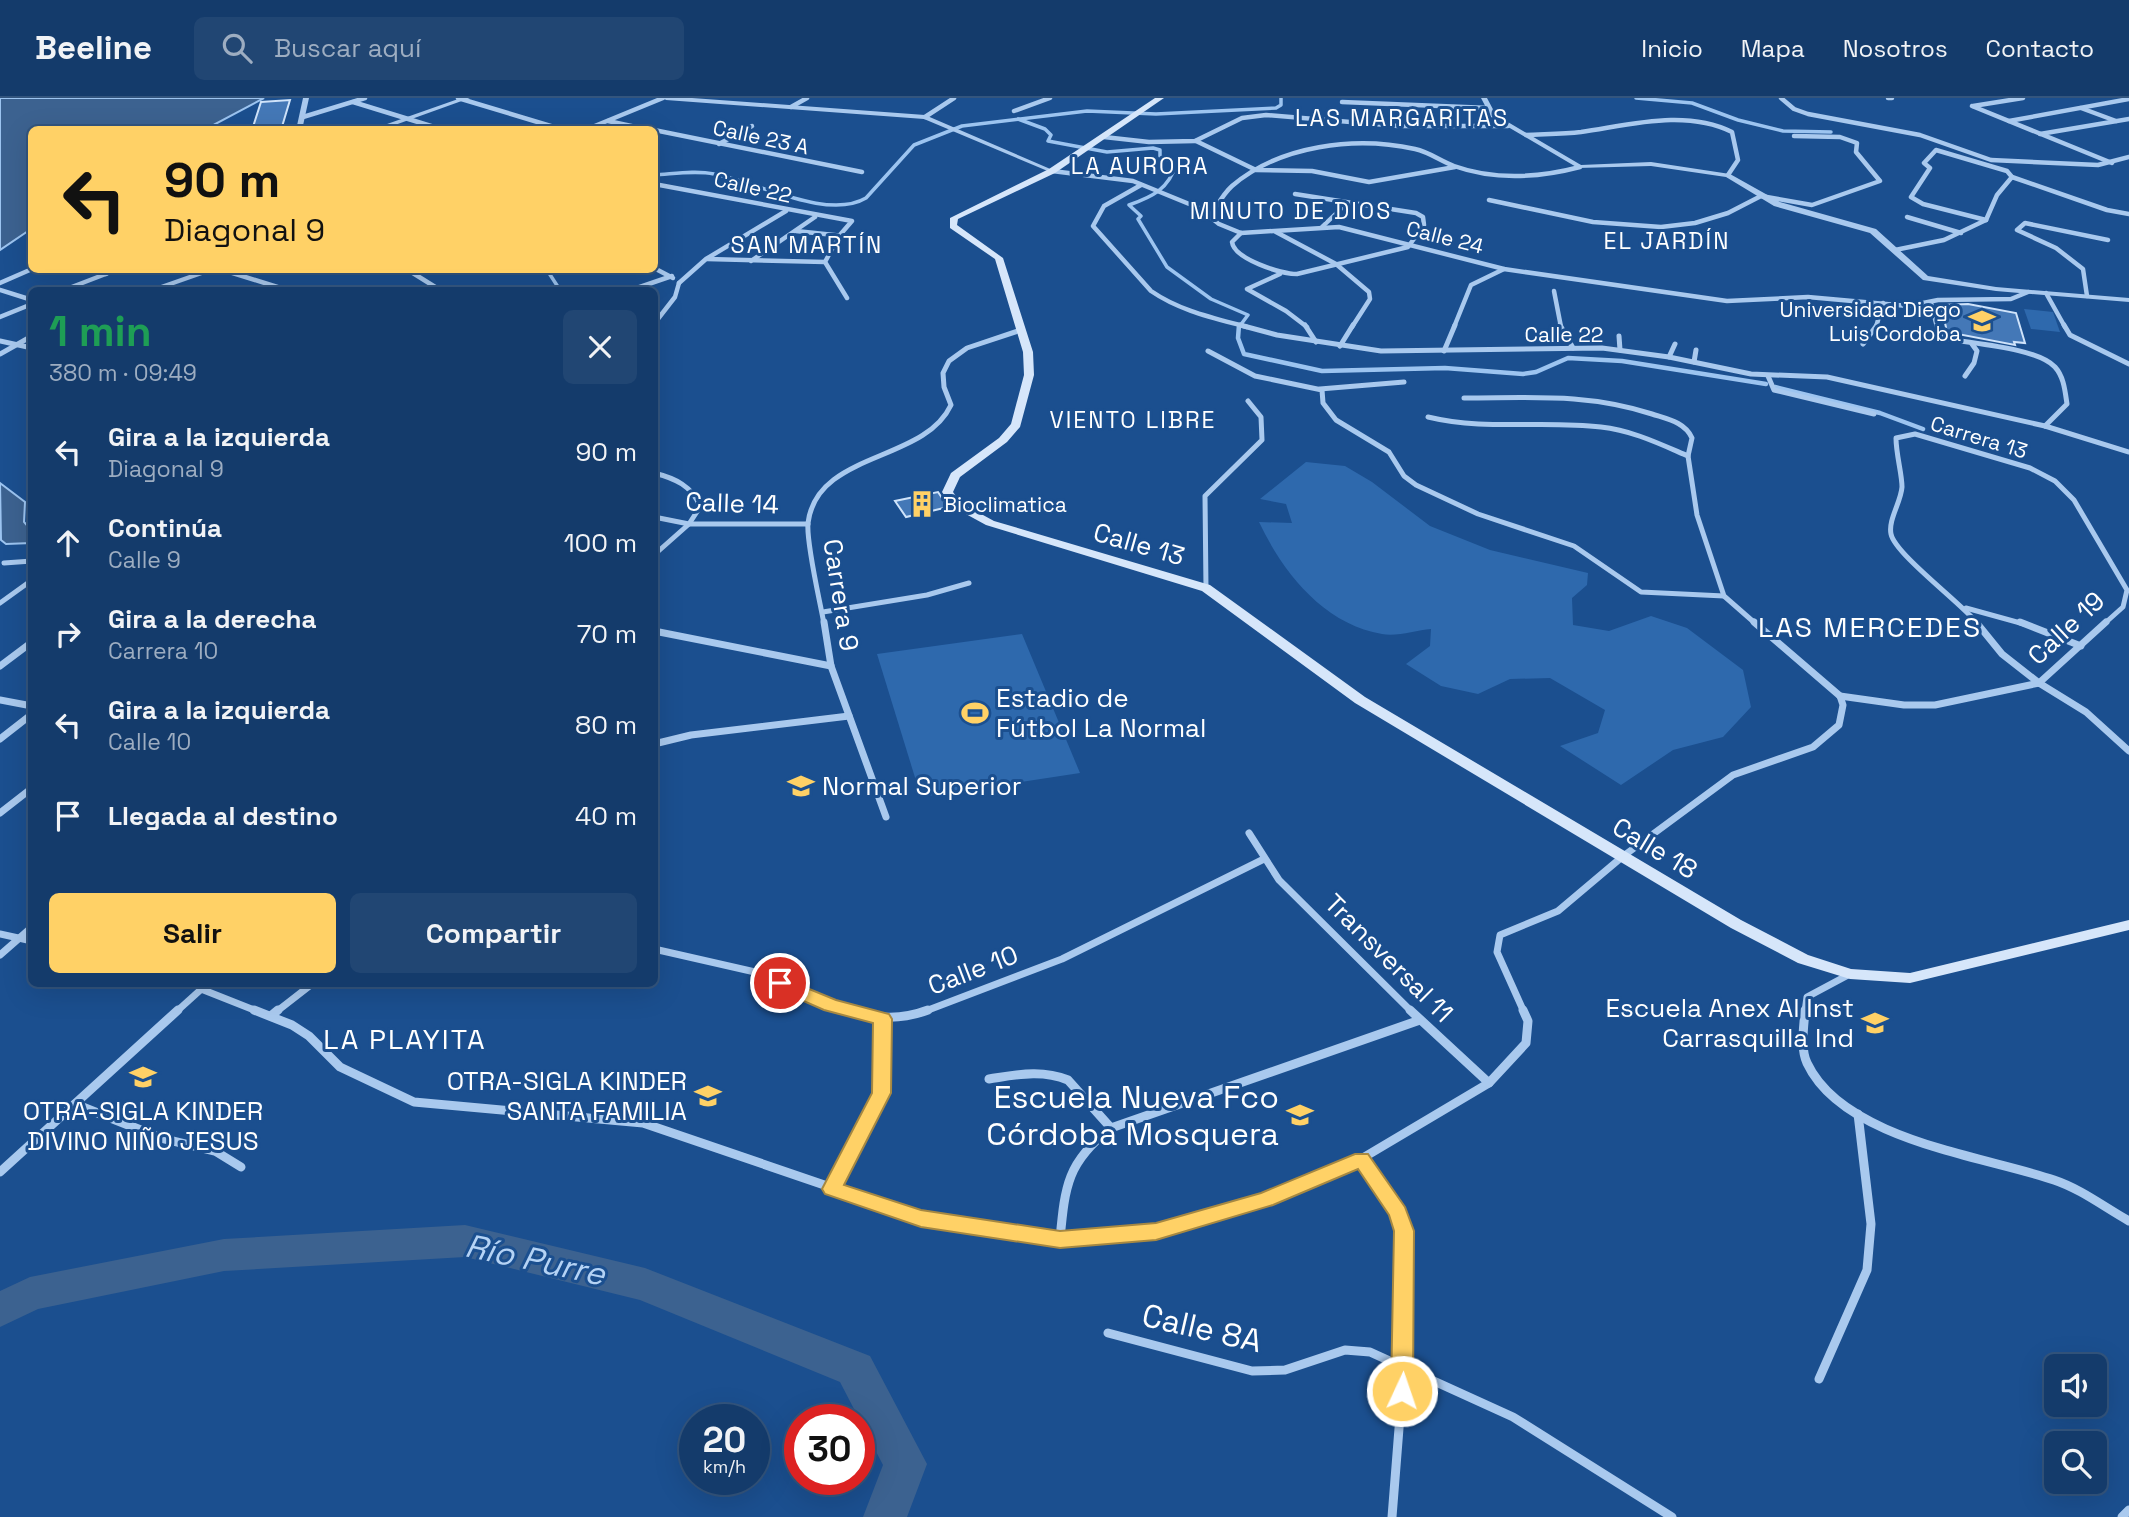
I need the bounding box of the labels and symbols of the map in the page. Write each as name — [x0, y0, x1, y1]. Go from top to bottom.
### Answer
district label: LAS MARGARITAS — [1295, 103, 1509, 133]
street label: Calle 23 A — [711, 114, 811, 160]
district label: LA AURORA — [1071, 151, 1209, 181]
street label: Calle 22 — [711, 165, 795, 209]
district label: MINUTO DE DIOS — [1190, 196, 1392, 226]
street label: Calle 24 — [1403, 214, 1487, 260]
district label: EL JARDÍN — [1604, 226, 1730, 256]
district label: SAN MARTÍN — [731, 230, 883, 260]
place label: Universidad Diego Luis Cordoba — [1780, 296, 1961, 347]
school or university icon: Universidad Diego Luis Cordoba — [1967, 306, 1997, 336]
street label: Calle 22 — [1524, 321, 1604, 348]
district label: VIENTO LIBRE — [1049, 405, 1217, 435]
street label: Carrera 13 — [1927, 409, 2031, 465]
street label: Calle 14 — [685, 484, 779, 522]
building icon: Bioclimatica — [907, 489, 937, 519]
place label: Bioclimatica — [943, 491, 1067, 518]
street label: Calle 13 — [1090, 515, 1188, 573]
street label: Carrera 9 — [815, 536, 867, 654]
street label: Calle 19 — [2020, 584, 2112, 672]
district label: LAS MERCEDES — [1758, 609, 1982, 645]
place label: Estadio de Fútbol La Normal — [996, 681, 1206, 745]
sports icon: Estadio de Fútbol La Normal — [960, 698, 990, 728]
place label: Normal Superior — [822, 769, 1022, 803]
school or university icon: Normal Superior — [786, 771, 816, 801]
street label: Calle 18 — [1606, 809, 1704, 887]
street label: Transversal 11 — [1317, 886, 1461, 1030]
street label: Calle 10 — [923, 937, 1023, 1003]
pin — [750, 953, 810, 1013]
place label: Escuela Anex Al Inst Carrasquilla Ind — [1605, 991, 1854, 1055]
school or university icon: Escuela Anex Al Inst Carrasquilla Ind — [1860, 1008, 1890, 1038]
district label: LA PLAYITA — [323, 1021, 487, 1057]
school or university icon: OTRA-SIGLA KINDER DIVINO NIÑO JESUS — [128, 1062, 158, 1092]
place label: OTRA-SIGLA KINDER SANTA FAMILIA — [447, 1064, 687, 1128]
place label: Escuela Nueva Fco Córdoba Mosquera — [986, 1077, 1279, 1154]
school or university icon: OTRA-SIGLA KINDER SANTA FAMILIA — [693, 1081, 723, 1111]
place label: OTRA-SIGLA KINDER DIVINO NIÑO JESUS — [23, 1094, 263, 1158]
school or university icon: Escuela Nueva Fco Córdoba Mosquera — [1285, 1100, 1315, 1130]
water label: Río Purre — [461, 1225, 610, 1296]
street label: Calle 8A — [1138, 1295, 1266, 1361]
position arrow — [1365, 1354, 1439, 1428]
speed limit sign: 30 — [784, 1404, 875, 1495]

